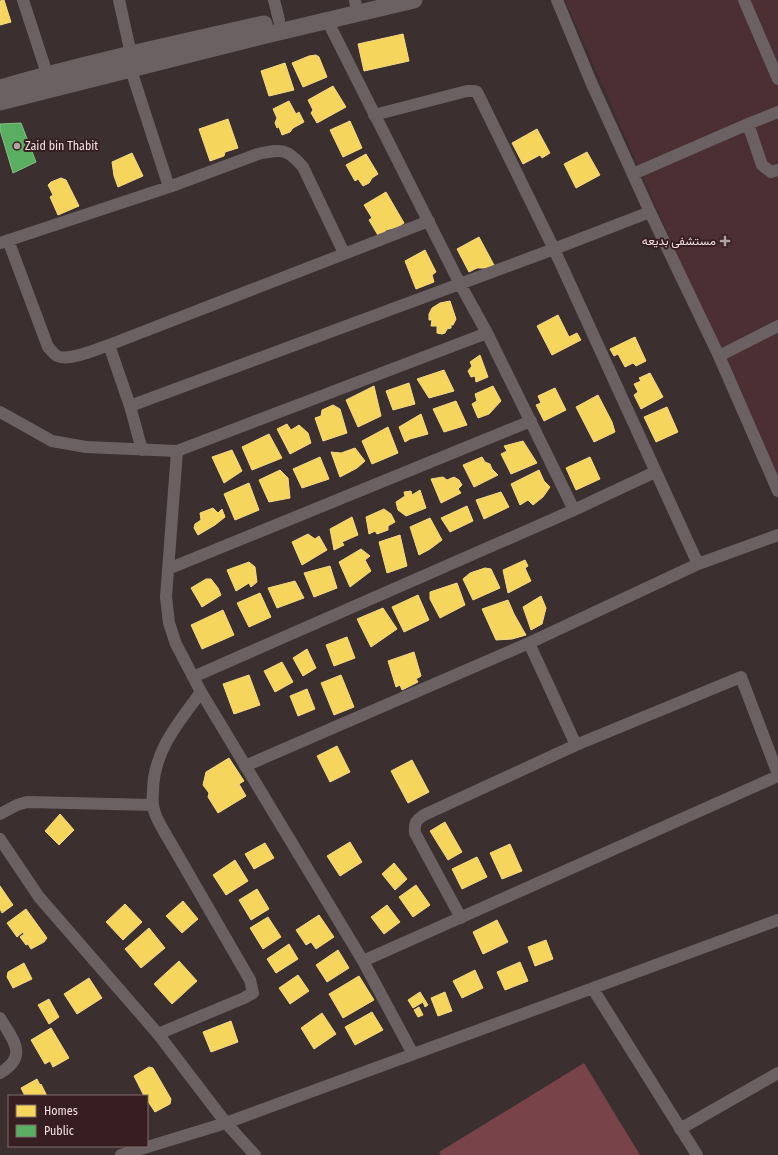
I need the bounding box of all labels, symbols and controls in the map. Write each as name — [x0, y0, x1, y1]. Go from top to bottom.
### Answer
place label: Zaid bin Thabit — [25, 139, 98, 153]
marker: Zaid bin Thabit — [12, 141, 22, 151]
place label: مستشفى بديعه — [642, 234, 716, 249]
marker: مستشفى بديعه — [719, 235, 731, 247]
legend — [8, 1095, 148, 1147]
text: Homes — [44, 1104, 78, 1118]
text: Public — [44, 1124, 74, 1138]

